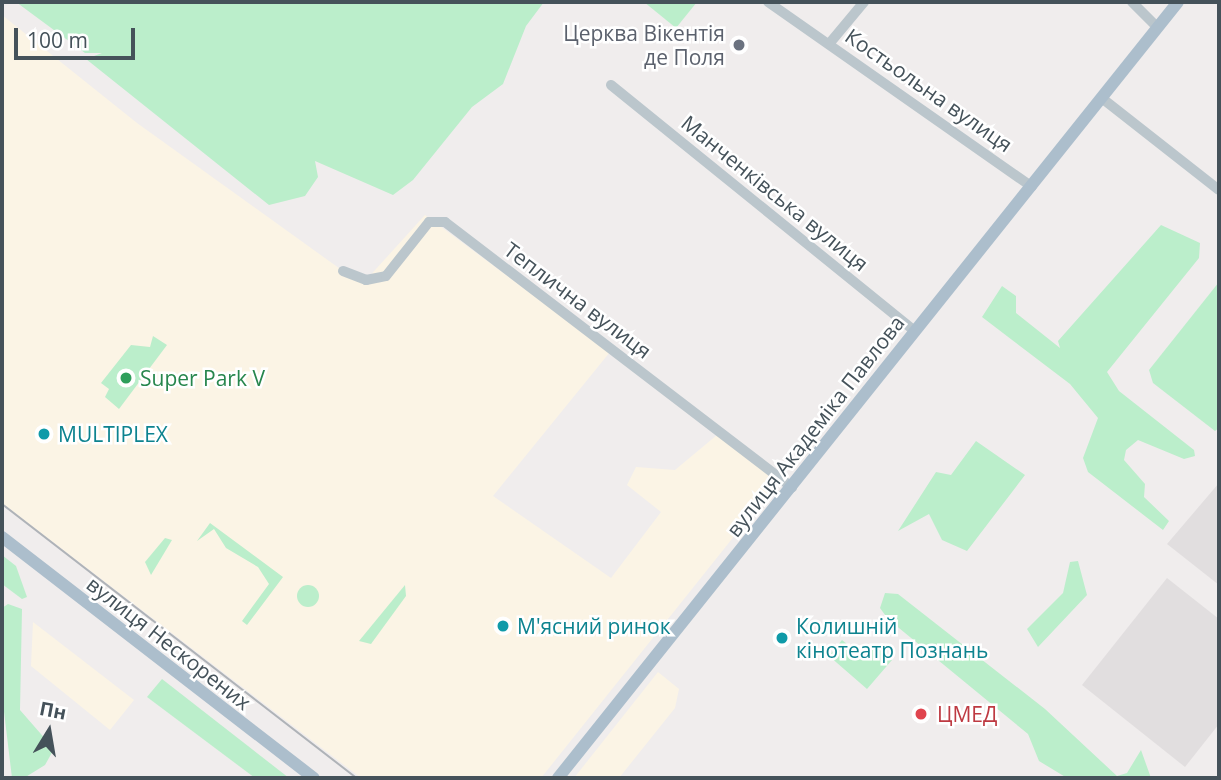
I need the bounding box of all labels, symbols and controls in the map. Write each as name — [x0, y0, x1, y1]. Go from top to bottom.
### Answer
scale bar — [18, 14, 138, 58]
place label: Церква Вікентія де Поля — [563, 20, 725, 70]
street label: Костьольна вулиця — [841, 23, 1017, 157]
text: 100 m — [27, 26, 88, 54]
marker: Церква Вікентія де Поля — [731, 37, 747, 53]
street label: Манченківська вулиця — [677, 110, 873, 276]
street label: Теплична вулиця — [499, 236, 657, 364]
street label: вулиця Академіка Павлова — [721, 310, 909, 542]
place label: Super Park V — [140, 365, 265, 391]
marker: Super Park V — [118, 370, 134, 386]
place label: MULTIPLEX — [58, 421, 168, 447]
marker: MULTIPLEX — [36, 426, 52, 442]
street label: вулиця Нескорених — [82, 571, 256, 715]
place label: М'ясний ринок — [517, 613, 671, 639]
place label: Колишній кінотеатр Познань — [796, 613, 988, 663]
marker: М'ясний ринок — [495, 618, 511, 634]
marker: Колишній кінотеатр Познань — [774, 630, 790, 646]
text: Пн — [37, 695, 69, 726]
north arrow — [14, 696, 84, 766]
place label: ЦМЕД — [937, 701, 997, 727]
marker: ЦМЕД — [911, 704, 931, 724]

